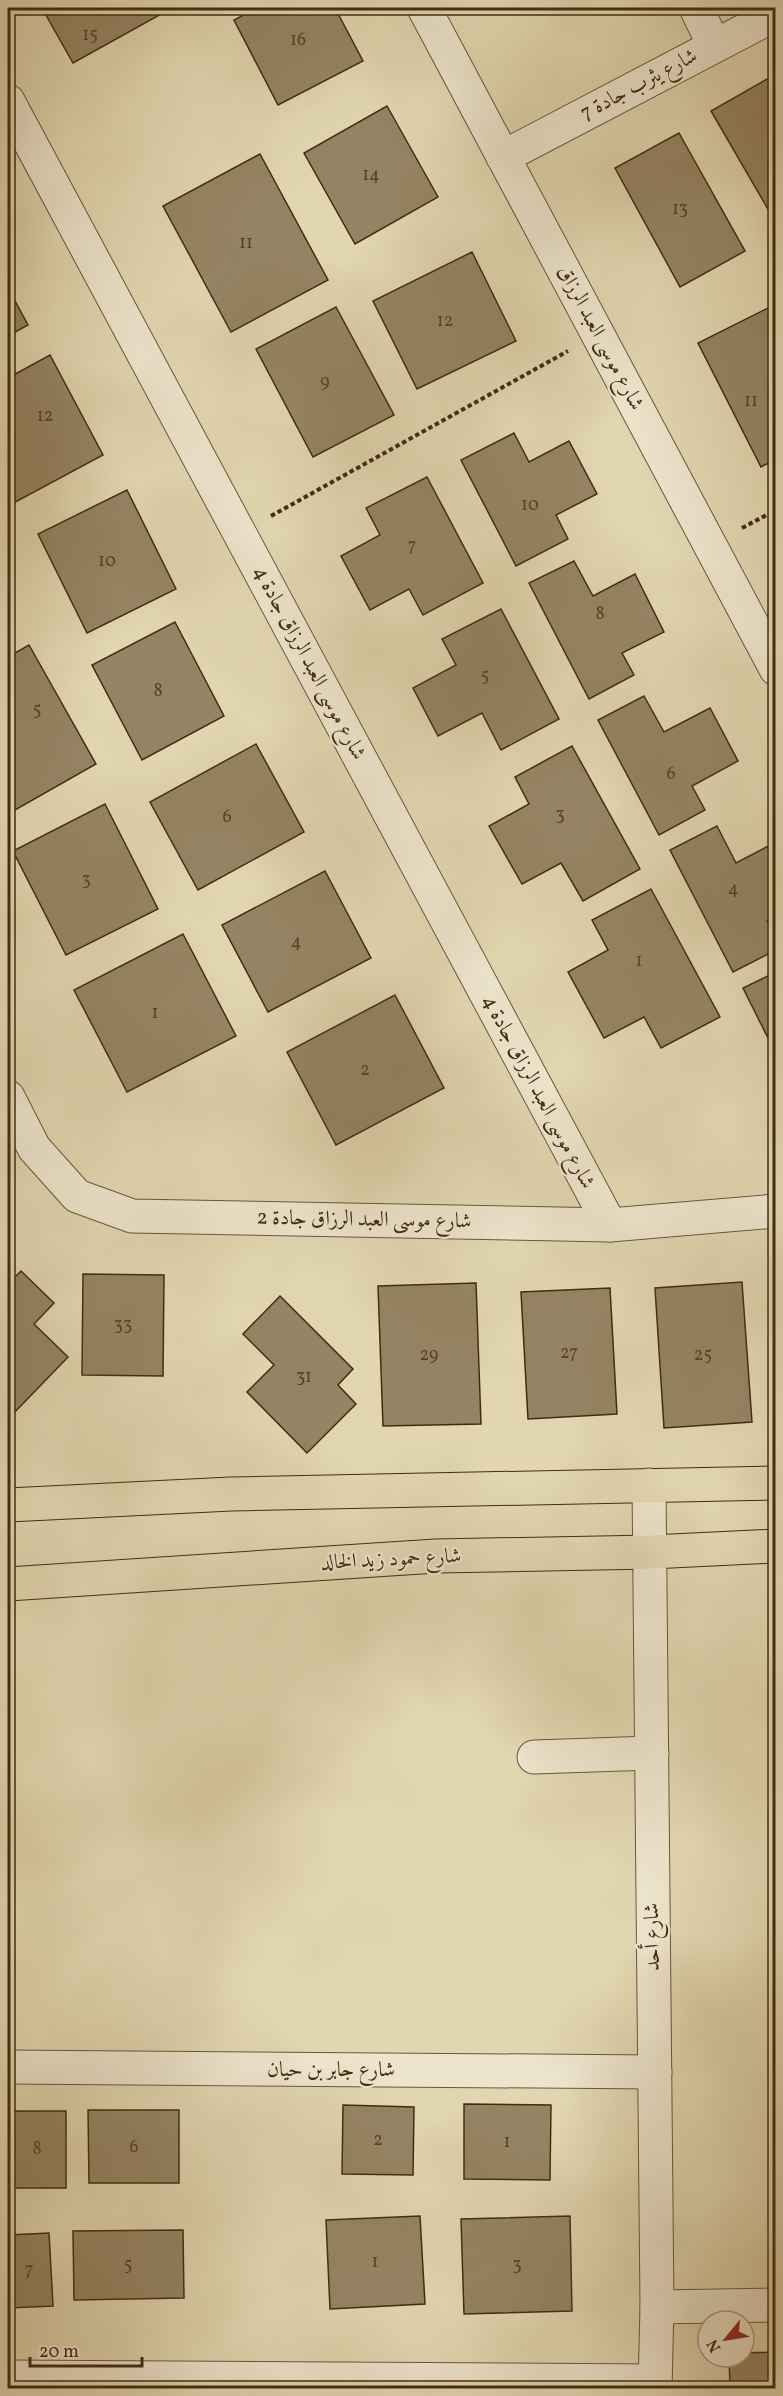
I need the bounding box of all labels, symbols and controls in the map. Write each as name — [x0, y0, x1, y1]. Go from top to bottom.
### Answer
house number: 15 — [82, 23, 98, 48]
house number: 16 — [290, 28, 306, 53]
street label: شارع يثرب جادة 7 — [575, 42, 704, 130]
house number: 14 — [362, 163, 380, 188]
house number: 13 — [672, 197, 688, 222]
house number: 11 — [239, 231, 253, 256]
street label: شارع موسى العبد الرزاق — [548, 260, 650, 417]
house number: 12 — [437, 309, 453, 334]
house number: 9 — [320, 370, 330, 395]
house number: 11 — [744, 389, 758, 414]
house number: 12 — [37, 404, 53, 429]
house number: 10 — [521, 493, 539, 518]
house number: 7 — [408, 534, 416, 559]
house number: 10 — [98, 549, 116, 574]
street label: شارع موسى العبد الرزاق جادة 4 — [244, 561, 373, 766]
house number: 8 — [595, 602, 605, 627]
house number: 5 — [481, 664, 489, 689]
house number: 8 — [153, 679, 163, 704]
house number: 5 — [33, 698, 41, 723]
house number: 6 — [666, 762, 676, 787]
house number: 3 — [555, 803, 565, 828]
house number: 6 — [222, 805, 232, 830]
house number: 3 — [81, 868, 91, 893]
house number: 4 — [728, 877, 738, 902]
house number: 4 — [291, 930, 301, 955]
house number: 1 — [636, 949, 642, 974]
street label: شارع موسى العبد الرزاق جادة 4 — [473, 990, 602, 1195]
house number: 1 — [152, 1001, 158, 1026]
house number: 2 — [360, 1058, 370, 1083]
street label: شارع موسى العبد الرزاق جادة 2 — [256, 1204, 472, 1238]
house number: 33 — [114, 1313, 132, 1338]
house number: 27 — [560, 1341, 578, 1366]
house number: 29 — [420, 1343, 438, 1368]
house number: 25 — [694, 1343, 712, 1368]
house number: 31 — [296, 1365, 312, 1390]
street label: شارع حمود زيد الخالد — [320, 1542, 462, 1580]
street label: شارع أحد — [636, 1903, 670, 1971]
street label: شارع جابر بن حيان — [267, 2056, 395, 2087]
house number: 2 — [373, 2128, 383, 2153]
house number: 1 — [504, 2130, 510, 2155]
house number: 6 — [129, 2135, 139, 2160]
house number: 8 — [32, 2137, 42, 2162]
house number: 1 — [372, 2250, 378, 2275]
house number: 5 — [124, 2253, 132, 2278]
house number: 3 — [512, 2253, 522, 2278]
house number: 7 — [25, 2258, 33, 2283]
north arrow — [696, 2309, 756, 2369]
scale bar — [30, 2330, 142, 2368]
text: N — [702, 2335, 727, 2356]
text: 20 m — [39, 2340, 79, 2365]

